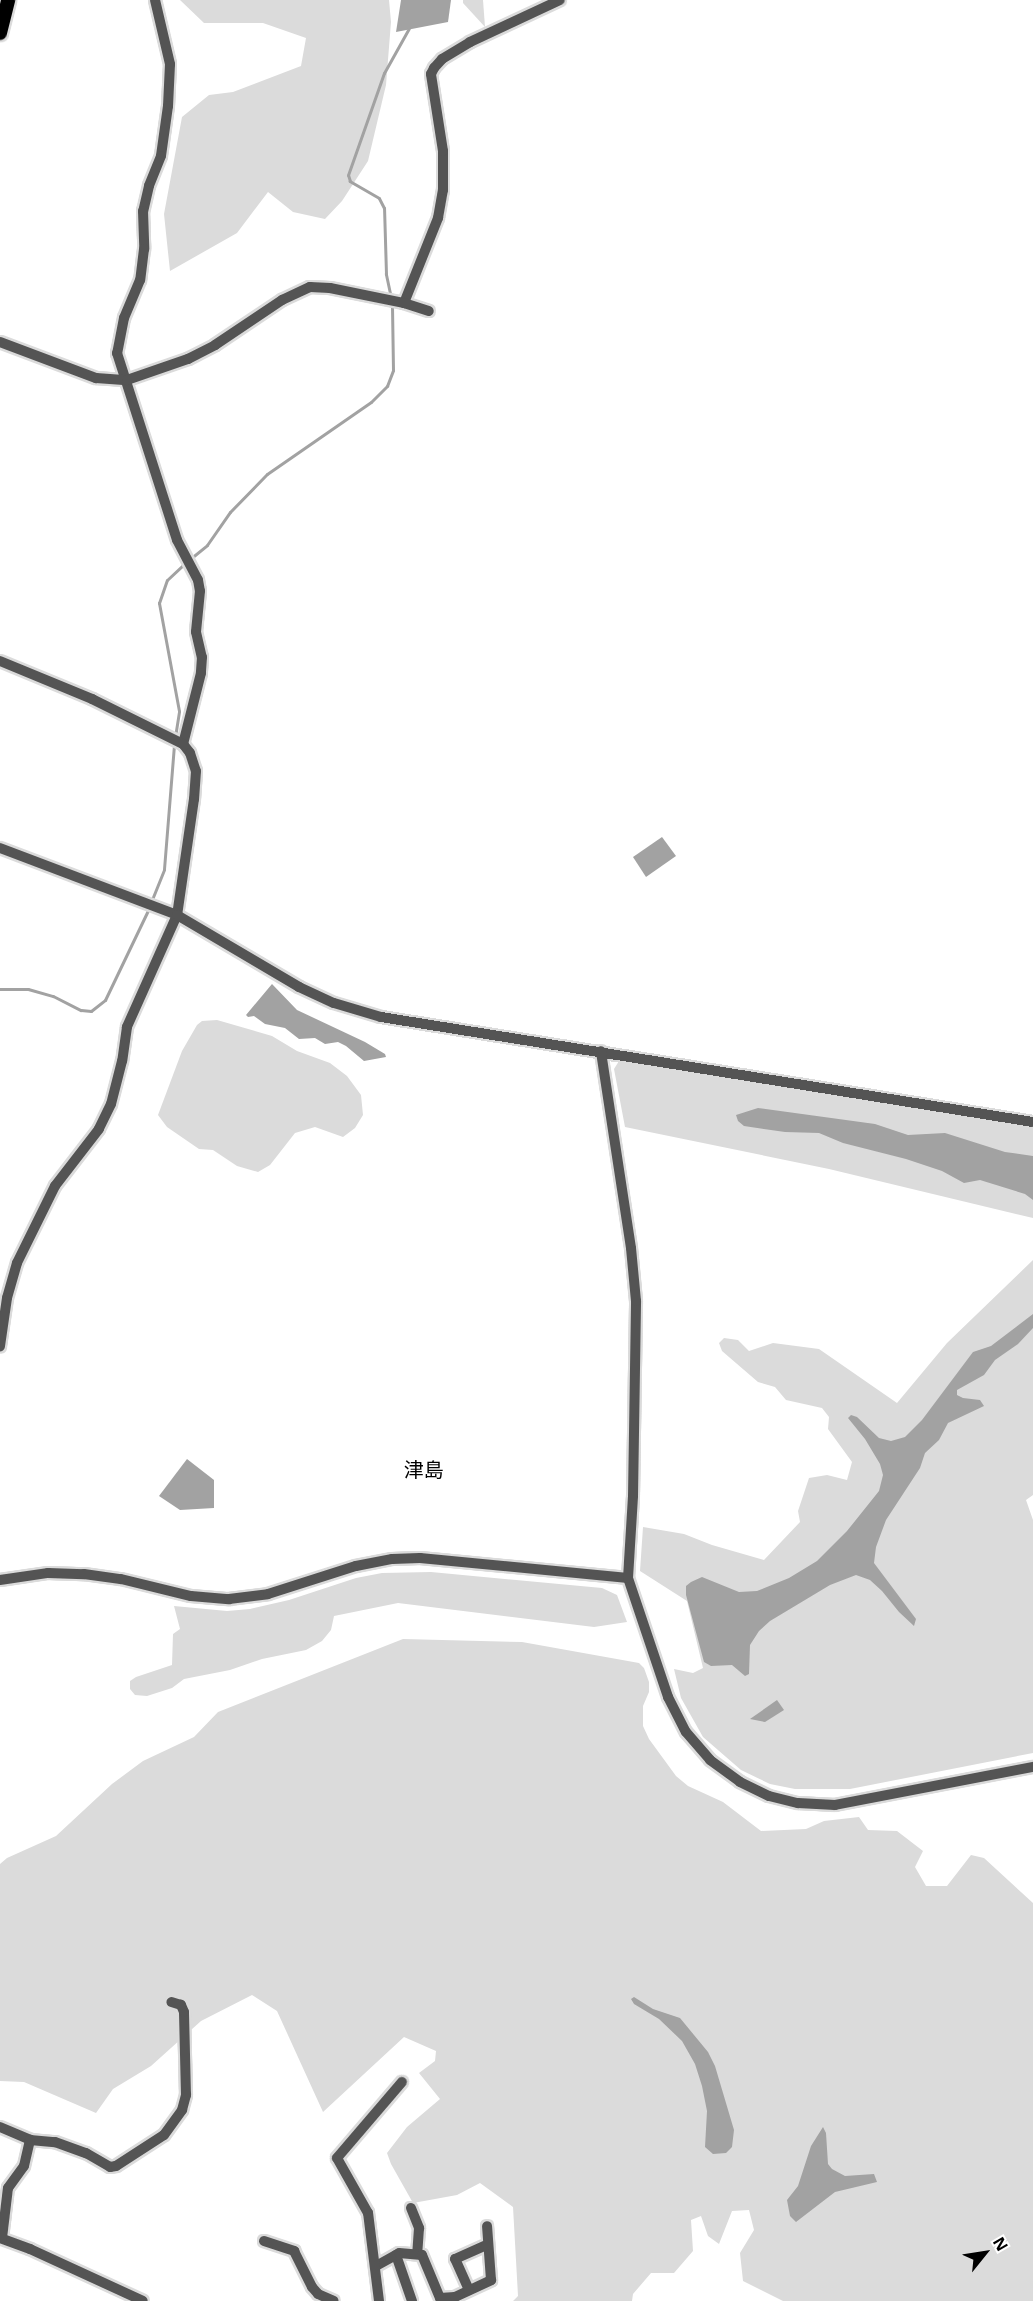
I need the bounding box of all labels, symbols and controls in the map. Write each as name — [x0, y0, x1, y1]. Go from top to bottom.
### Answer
district label: 津島 — [404, 1457, 444, 1481]
north arrow — [955, 2223, 1015, 2283]
text: N — [988, 2233, 1013, 2255]

